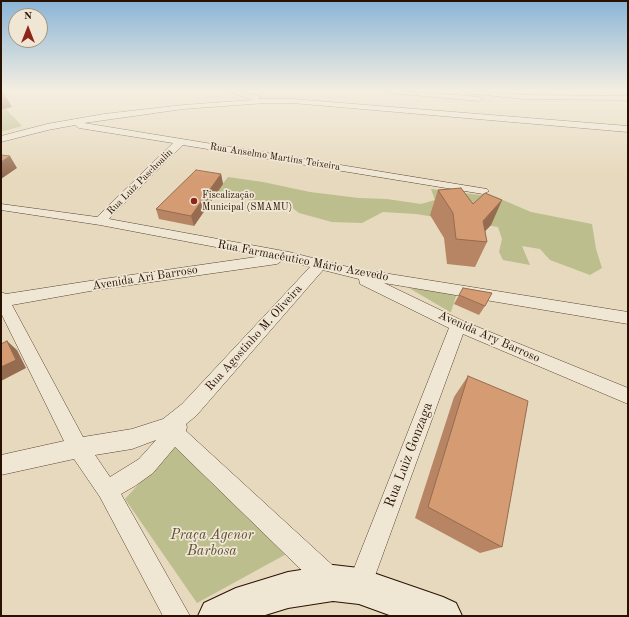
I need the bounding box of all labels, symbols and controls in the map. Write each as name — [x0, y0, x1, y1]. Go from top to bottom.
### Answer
north arrow — [8, 8, 48, 48]
text: N — [24, 11, 32, 22]
street label: Rua Anselmo Martins Teixeira — [209, 141, 341, 173]
street label: Rua Luiz Paschoalin — [105, 147, 175, 217]
place label: Fiscalização Municipal (SMAMU) — [202, 189, 292, 212]
marker: Fiscalização Municipal (SMAMU) — [189, 196, 199, 206]
street label: Rua Farmacêutico Mário Azevedo — [216, 237, 390, 285]
street label: Avenida Ari Barroso — [91, 263, 199, 293]
street label: Rua Agostinho M. Oliveira — [203, 282, 305, 394]
street label: Avenida Ary Barroso — [436, 308, 542, 366]
street label: Rua Luiz Gonzaga — [381, 400, 437, 510]
park label: Praça Agenor Barbosa — [170, 527, 254, 560]

